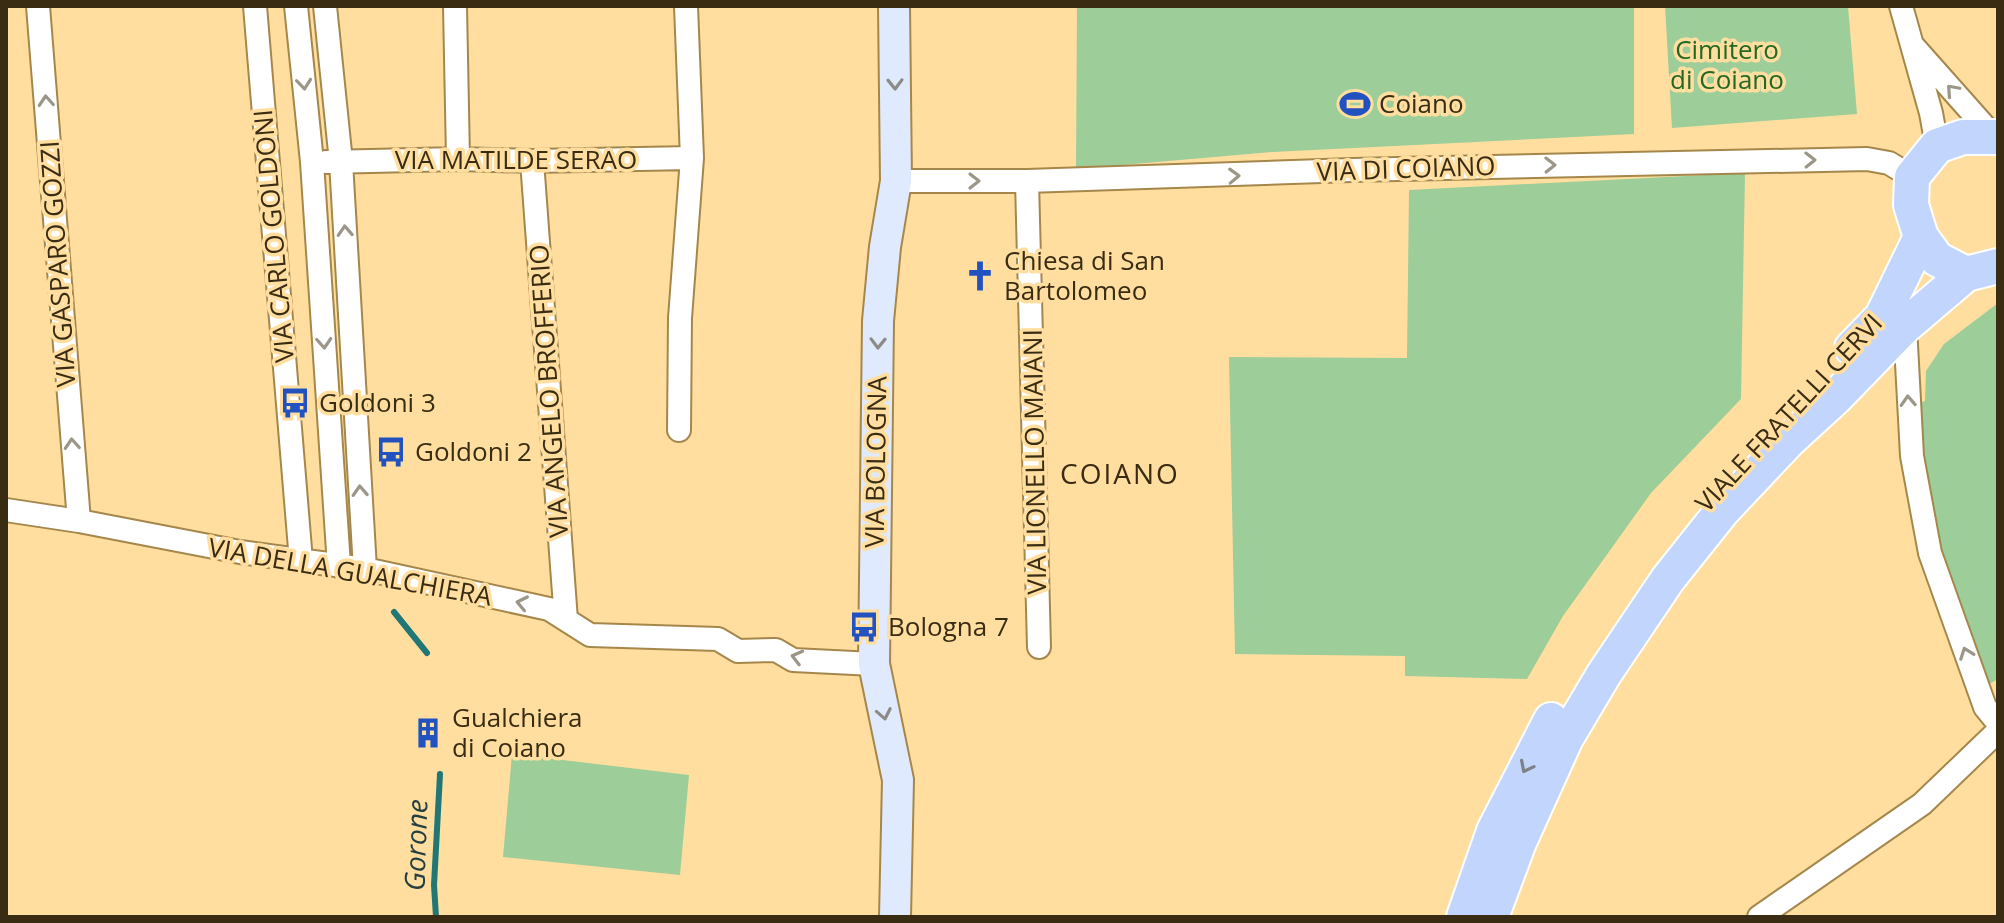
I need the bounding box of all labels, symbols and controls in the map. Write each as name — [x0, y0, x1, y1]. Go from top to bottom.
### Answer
park label: Cimitero di Coiano — [1670, 31, 1784, 97]
one-way arrow — [296, 78, 313, 91]
one-way arrow — [886, 78, 904, 91]
one-way arrow — [1947, 84, 1961, 99]
place label: Coiano — [1379, 85, 1464, 121]
sports icon: Coiano — [1338, 87, 1372, 121]
one-way arrow — [37, 94, 54, 107]
street label: VIA CARLO GOLDONI — [244, 108, 302, 364]
street label: VIA GASPARO GOZZI — [30, 140, 84, 388]
street label: VIA MATILDE SERAO — [395, 141, 637, 177]
street label: VIA DI COIANO — [1316, 147, 1496, 189]
one-way arrow — [1804, 151, 1817, 169]
one-way arrow — [1544, 157, 1557, 174]
one-way arrow — [1228, 167, 1241, 184]
one-way arrow — [968, 172, 981, 190]
one-way arrow — [337, 224, 354, 237]
place label: Chiesa di San Bartolomeo — [1004, 242, 1165, 308]
street label: VIA ANGELO BROFFERIO — [520, 243, 576, 539]
church icon: Chiesa di San Bartolomeo — [963, 259, 997, 293]
street label: VIALE FRATELLI CERVI — [1687, 305, 1890, 519]
street label: VIA LIONELLO MAIANI — [1014, 329, 1054, 595]
one-way arrow — [315, 337, 332, 350]
one-way arrow — [869, 337, 886, 350]
street label: VIA BOLOGNA — [856, 375, 895, 548]
place label: Goldoni 3 — [319, 384, 436, 420]
bus stop icon: Goldoni 3 — [278, 386, 312, 420]
one-way arrow — [1900, 394, 1917, 407]
place label: Goldoni 2 — [415, 433, 532, 469]
bus stop icon: Goldoni 2 — [374, 435, 408, 469]
one-way arrow — [64, 437, 81, 450]
district label: COIANO — [1060, 454, 1180, 492]
one-way arrow — [352, 484, 369, 497]
street label: VIA DELLA GUALCHIERA — [206, 528, 495, 614]
one-way arrow — [516, 596, 529, 613]
place label: Bologna 7 — [888, 608, 1009, 644]
bus stop icon: Bologna 7 — [847, 610, 881, 644]
one-way arrow — [1959, 647, 1975, 661]
one-way arrow — [791, 650, 804, 667]
place label: Gualchiera di Coiano — [452, 699, 583, 765]
one-way arrow — [875, 707, 892, 720]
building icon: Gualchiera di Coiano — [411, 716, 445, 750]
one-way arrow — [1521, 759, 1536, 774]
water label: Gorone — [394, 798, 436, 891]

